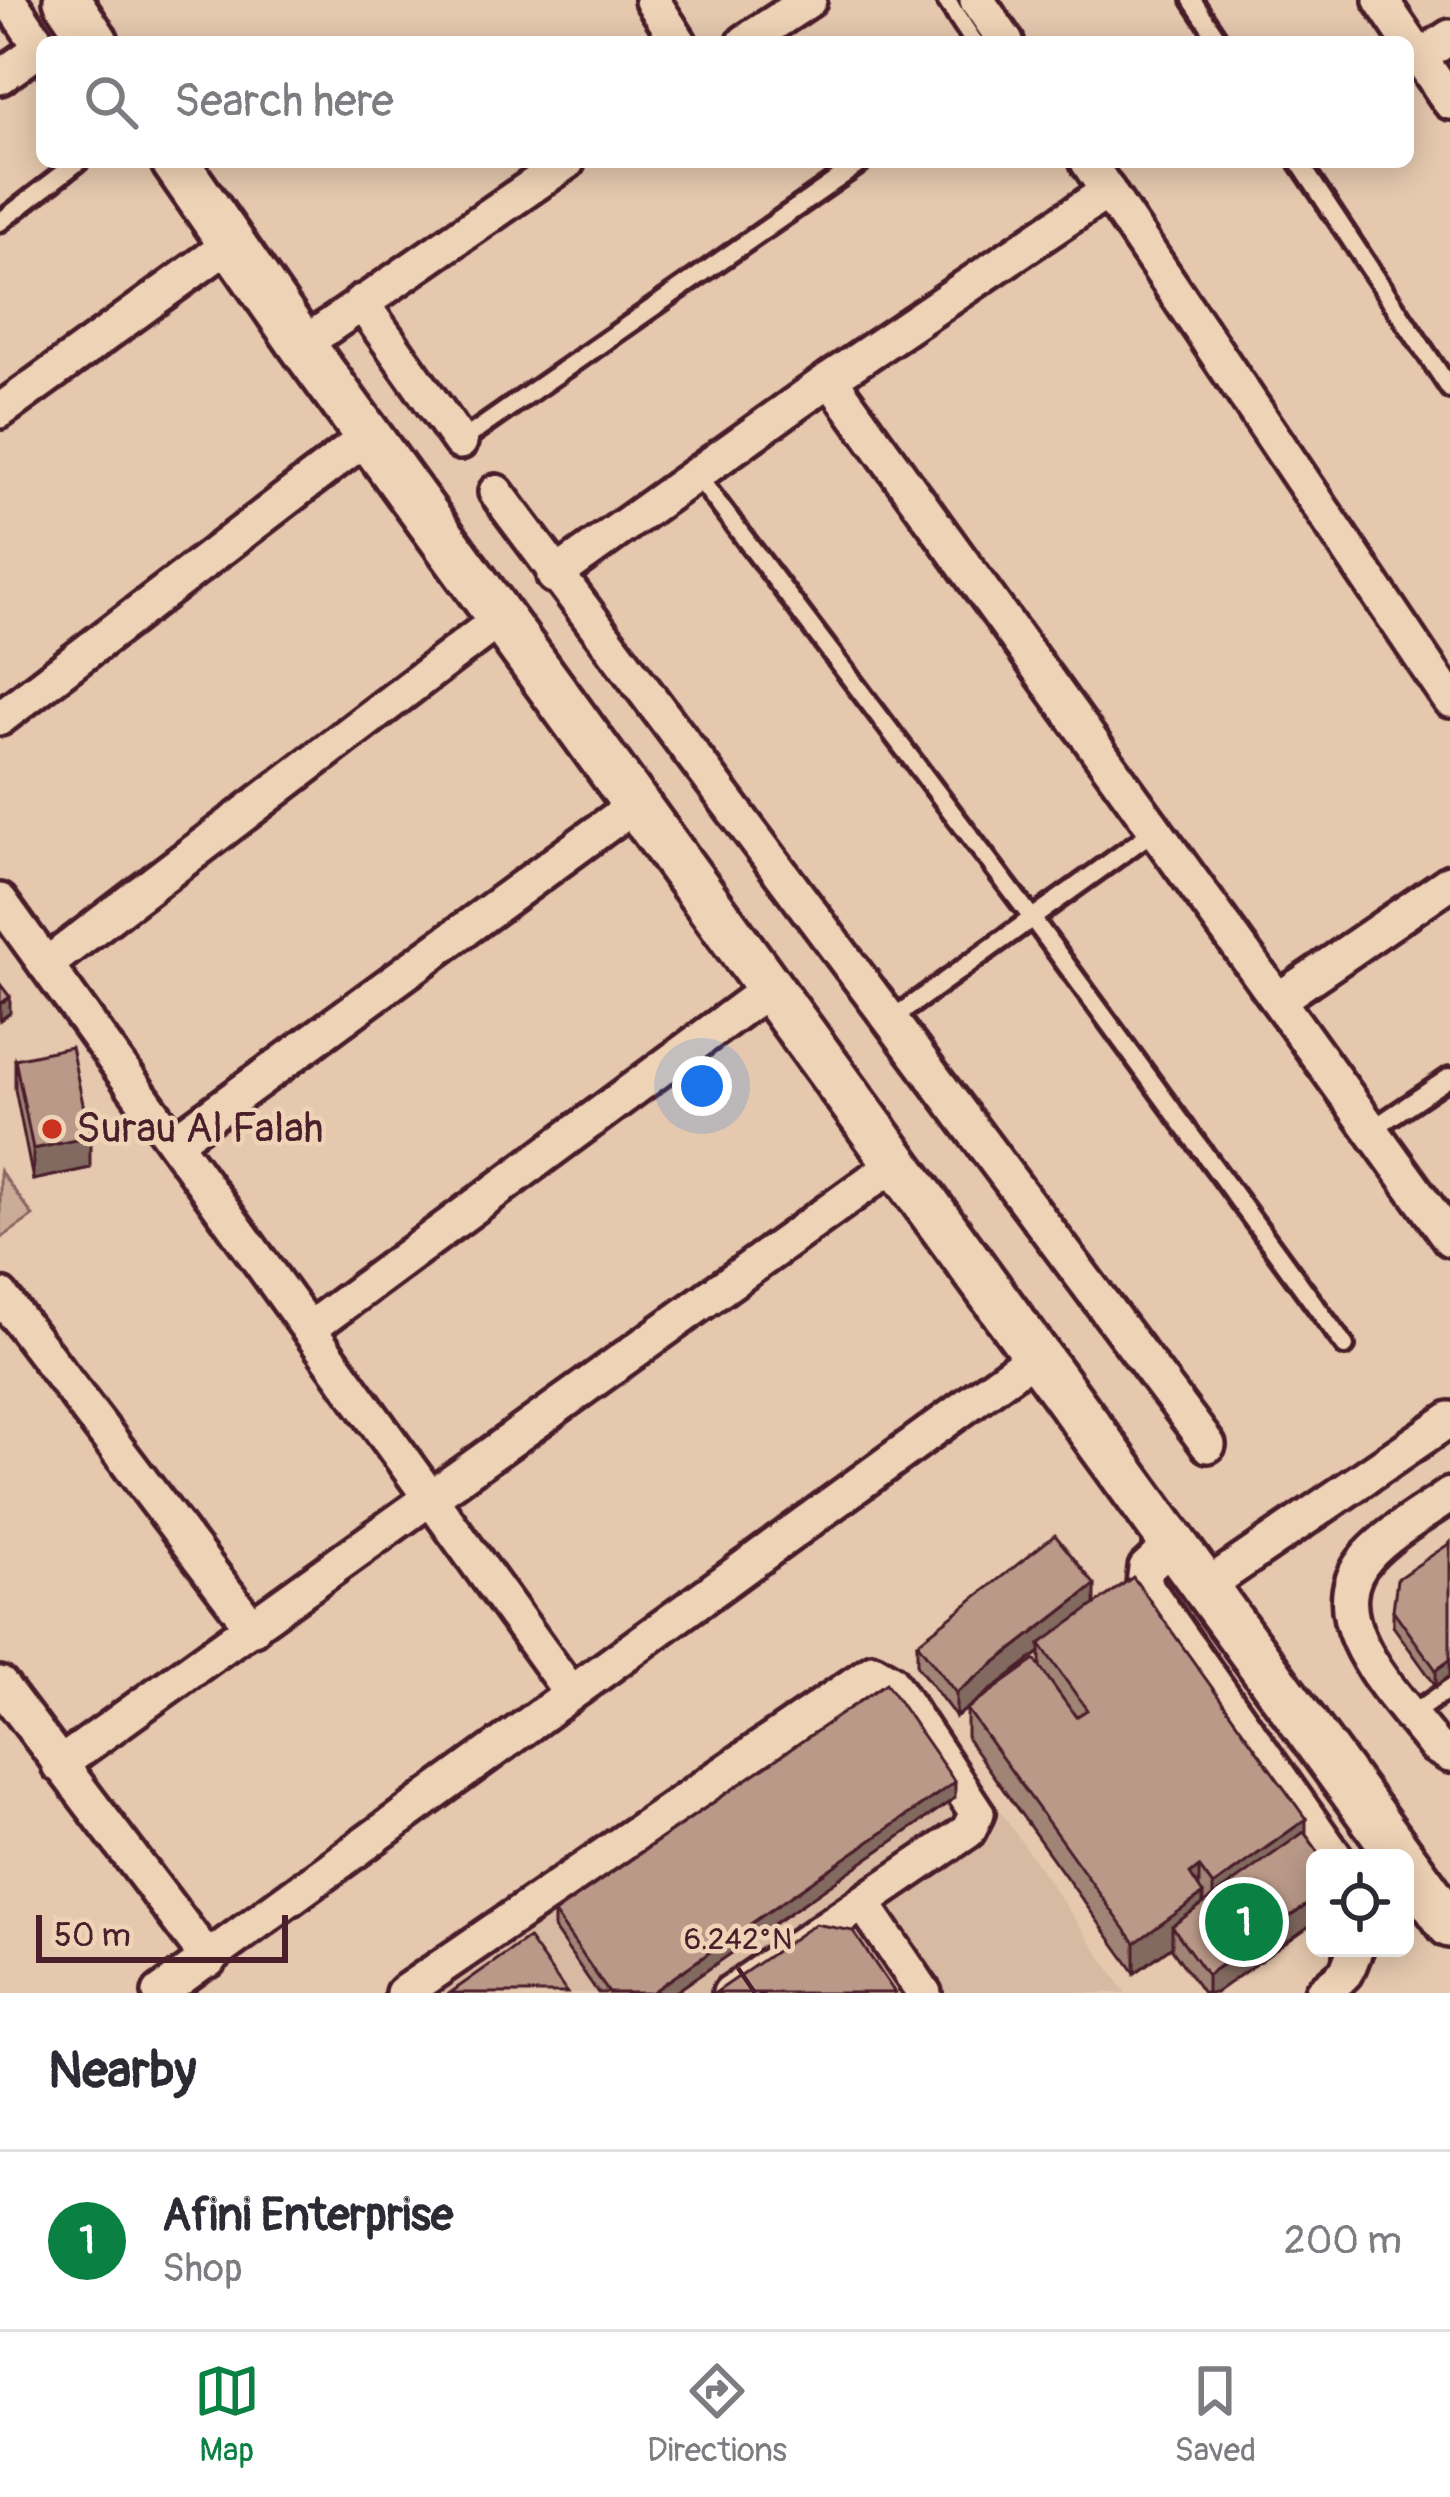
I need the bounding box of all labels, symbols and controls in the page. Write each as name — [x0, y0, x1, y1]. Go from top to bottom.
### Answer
search box — [36, 36, 1414, 168]
icon: search — [78, 69, 144, 135]
text: Search here — [174, 74, 394, 130]
your location — [672, 1056, 732, 1116]
place label: Surau Al Falah — [76, 1103, 323, 1155]
marker: Surau Al Falah — [39, 1116, 65, 1142]
map controls — [1306, 1849, 1414, 1957]
button: locate — [1306, 1849, 1414, 1957]
pin: 1 — [1205, 1877, 1283, 1967]
scale bar — [36, 1909, 288, 1962]
text: 50 m — [54, 1915, 131, 1956]
text: 6.242°N — [684, 1921, 792, 1958]
text: Nearby — [48, 2039, 196, 2103]
text: Afini Enterprise — [162, 2188, 453, 2244]
text: 1 — [79, 2216, 95, 2265]
text: 200 m — [1284, 2216, 1402, 2265]
text: Shop — [162, 2244, 243, 2293]
tab: Map — [194, 2358, 260, 2471]
tab: Directions — [647, 2358, 787, 2471]
tab: Saved — [1174, 2358, 1256, 2471]

